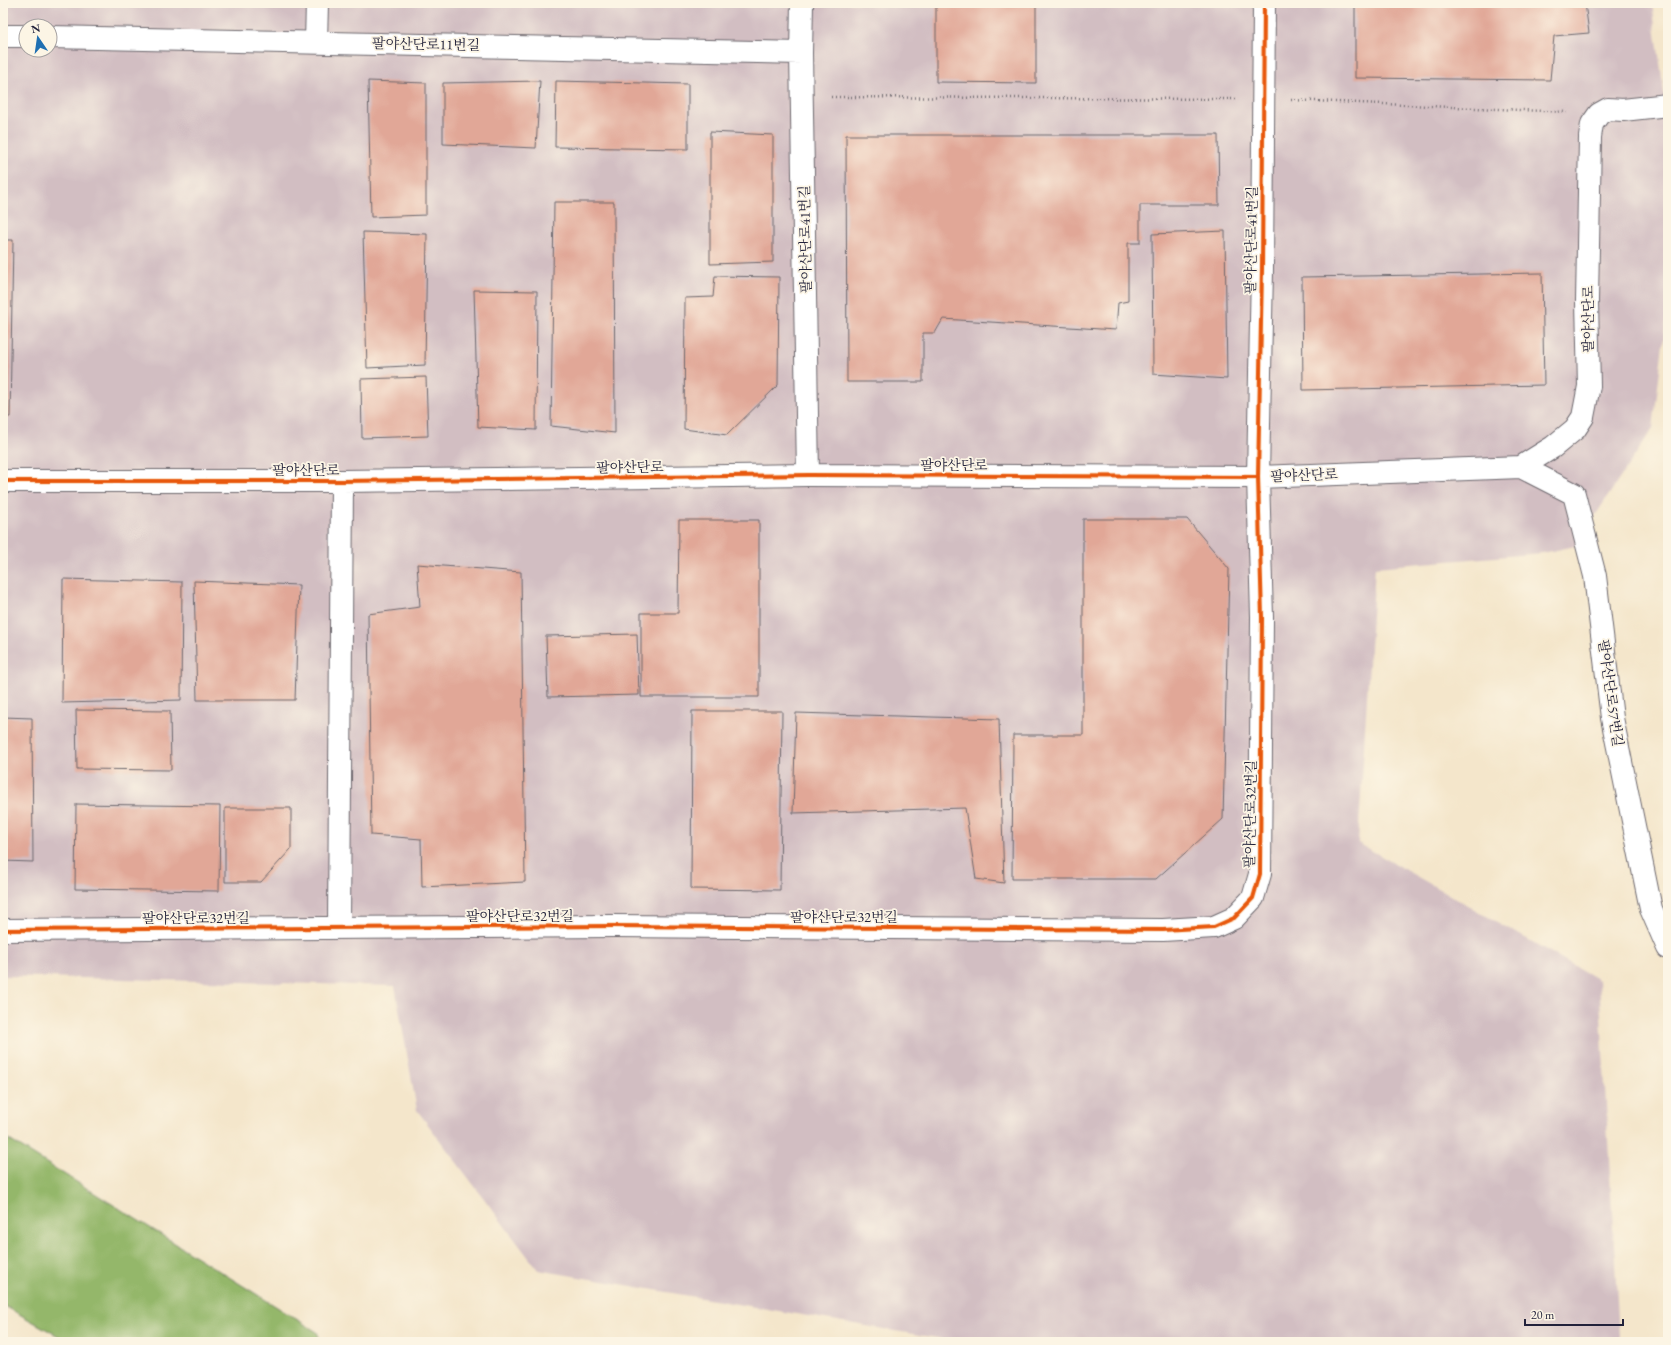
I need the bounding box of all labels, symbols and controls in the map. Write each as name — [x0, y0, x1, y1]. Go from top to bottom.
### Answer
north arrow — [18, 18, 58, 58]
text: N — [30, 20, 42, 36]
street label: 팔야산단로11번길 — [372, 34, 480, 54]
street label: 팔야산단로41번길 — [795, 185, 815, 293]
street label: 팔야산단로41번길 — [1241, 186, 1261, 294]
street label: 팔야산단로 — [1579, 285, 1597, 353]
street label: 팔야산단로 — [920, 456, 988, 474]
street label: 팔야산단로 — [596, 457, 664, 477]
street label: 팔야산단로 — [272, 461, 340, 479]
street label: 팔야산단로 — [1270, 465, 1339, 485]
street label: 팔야산단로57번길 — [1595, 638, 1627, 748]
street label: 팔야산단로32번길 — [1240, 760, 1260, 868]
street label: 팔야산단로32번길 — [466, 907, 574, 925]
street label: 팔야산단로32번길 — [790, 908, 898, 926]
street label: 팔야산단로32번길 — [142, 909, 250, 927]
scale bar — [1525, 1301, 1623, 1327]
text: 20 m — [1531, 1307, 1555, 1323]

